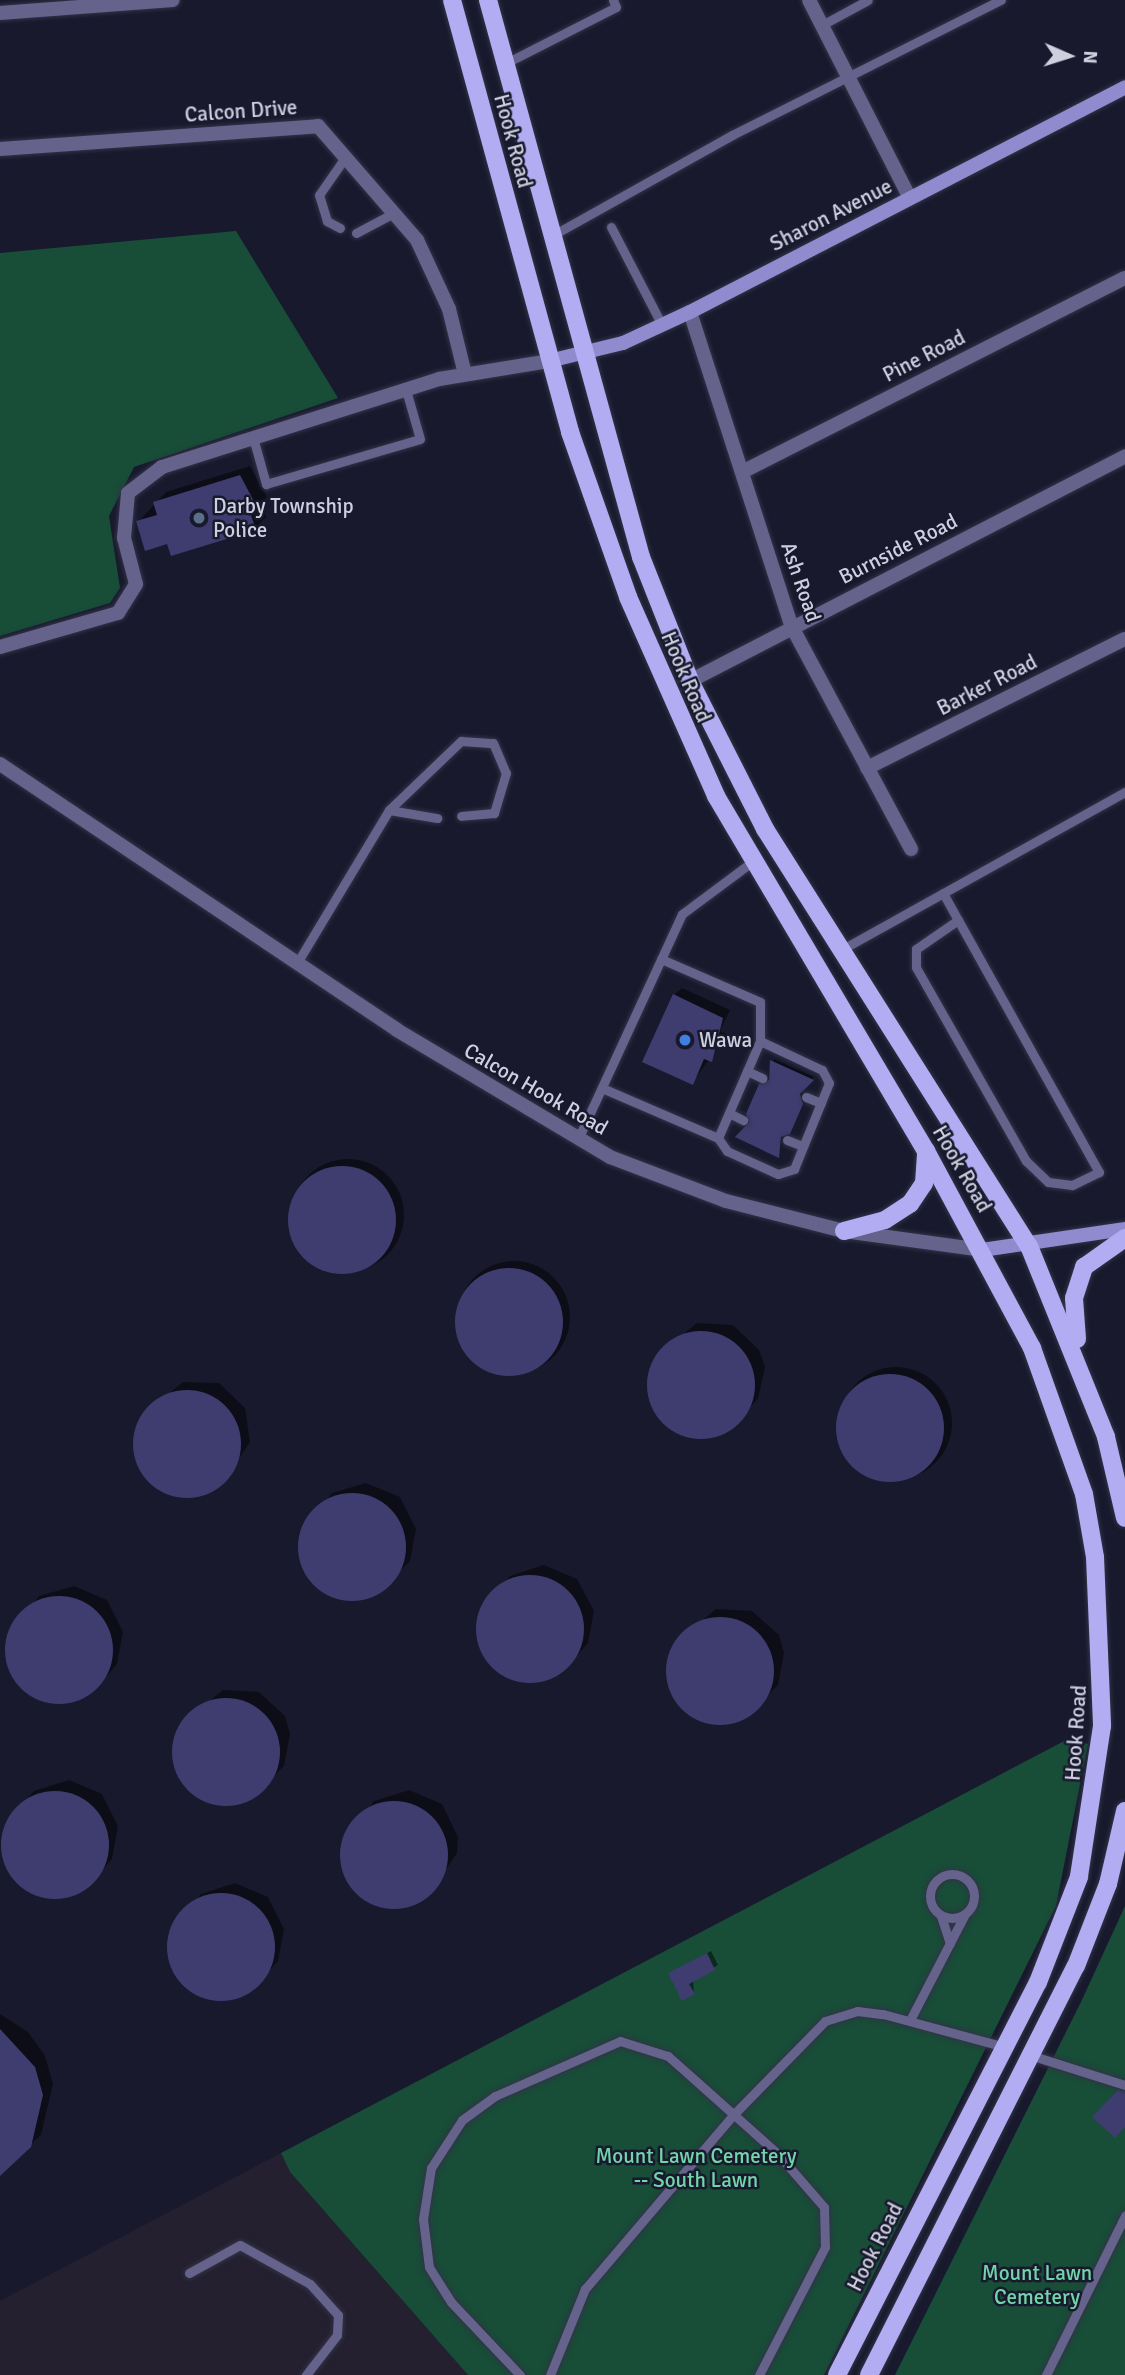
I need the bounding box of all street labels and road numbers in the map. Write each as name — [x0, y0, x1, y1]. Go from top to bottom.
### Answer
street label: Hook Road — [488, 91, 538, 191]
street label: Calcon Drive — [184, 94, 298, 128]
street label: Sharon Avenue — [766, 173, 896, 257]
street label: Pine Road — [879, 325, 969, 387]
street label: Burnside Road — [835, 508, 961, 590]
street label: Ash Road — [776, 539, 826, 625]
street label: Hook Road — [656, 628, 716, 726]
street label: Barker Road — [933, 649, 1041, 721]
street label: Calcon Hook Road — [460, 1038, 612, 1140]
street label: Hook Road — [927, 1121, 997, 1217]
street label: Hook Road — [1060, 1684, 1092, 1782]
street label: Hook Road — [842, 2198, 908, 2296]

